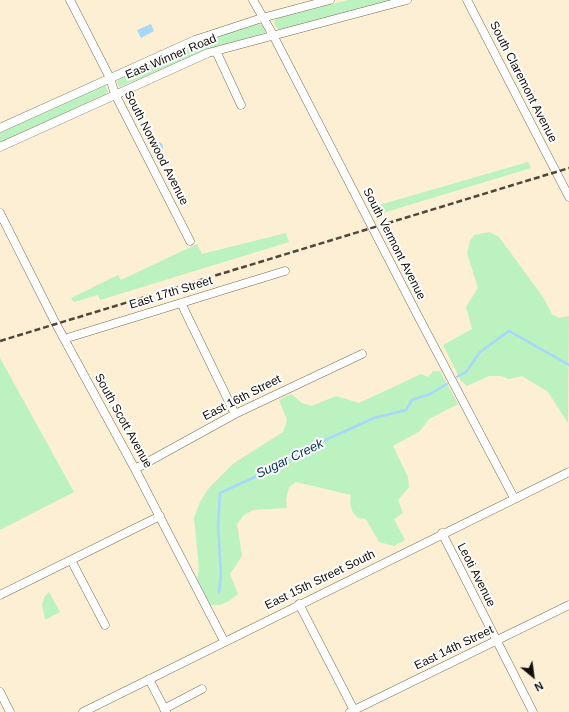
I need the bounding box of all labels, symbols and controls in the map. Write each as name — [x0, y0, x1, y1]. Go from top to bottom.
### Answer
street label: South Claremont Avenue — [486, 19, 560, 145]
street label: East Winner Road — [123, 31, 219, 83]
street label: South Norwood Avenue — [121, 88, 191, 208]
street label: South Vermont Avenue — [360, 186, 428, 302]
street label: East 17th Street — [128, 274, 214, 312]
street label: South Scott Avenue — [91, 371, 155, 471]
street label: East 16th Street — [200, 372, 284, 424]
water label: Sugar Creek — [254, 436, 326, 482]
street label: Leoti Avenue — [454, 541, 498, 609]
street label: East 15th Street South — [263, 547, 377, 613]
street label: East 14th Street — [412, 623, 496, 673]
north arrow — [513, 656, 553, 696]
text: N — [532, 679, 545, 694]

